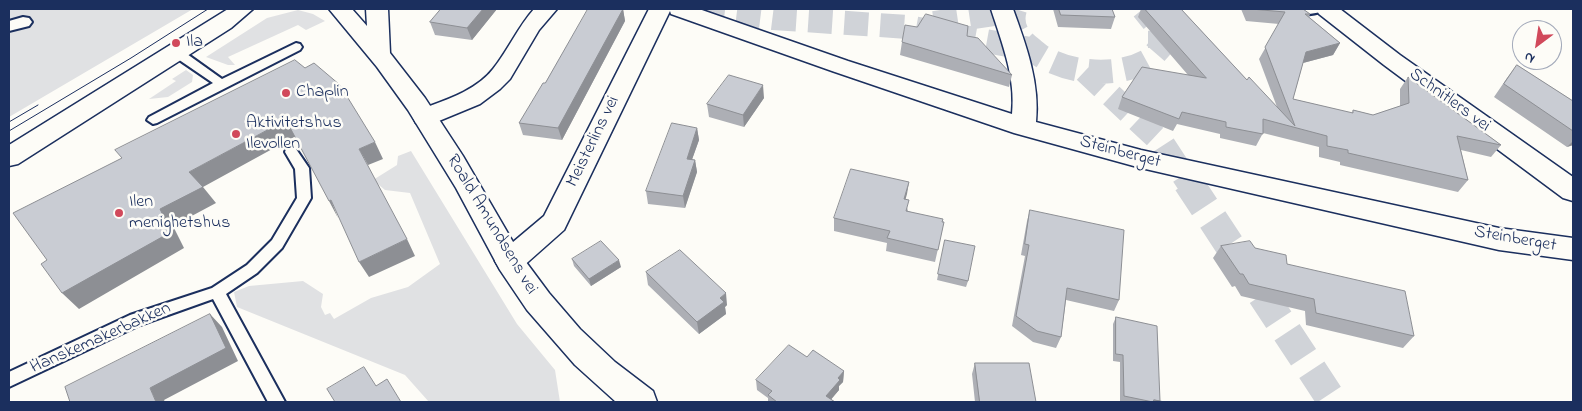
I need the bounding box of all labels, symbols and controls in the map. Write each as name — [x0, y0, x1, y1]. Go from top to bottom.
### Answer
north arrow — [1512, 20, 1562, 70]
place label: Ila — [186, 32, 203, 54]
marker: Ila — [170, 37, 182, 49]
text: N — [1520, 46, 1539, 69]
street label: Schnitlers vei — [1404, 64, 1494, 138]
place label: Chaplin — [296, 82, 349, 104]
marker: Chaplin — [280, 87, 292, 99]
street label: Meisterlins vei — [563, 93, 625, 191]
place label: Aktivitetshus Ilevollen — [246, 113, 342, 156]
marker: Aktivitetshus Ilevollen — [230, 128, 242, 140]
street label: Steinberget — [1077, 132, 1163, 174]
street label: Roald Amundsens vei — [441, 151, 541, 299]
place label: Ilen menighetshus — [129, 192, 230, 234]
marker: Ilen menighetshus — [113, 207, 125, 219]
street label: Steinberget — [1472, 222, 1558, 258]
street label: Hanskemakerbakken — [27, 298, 175, 380]

